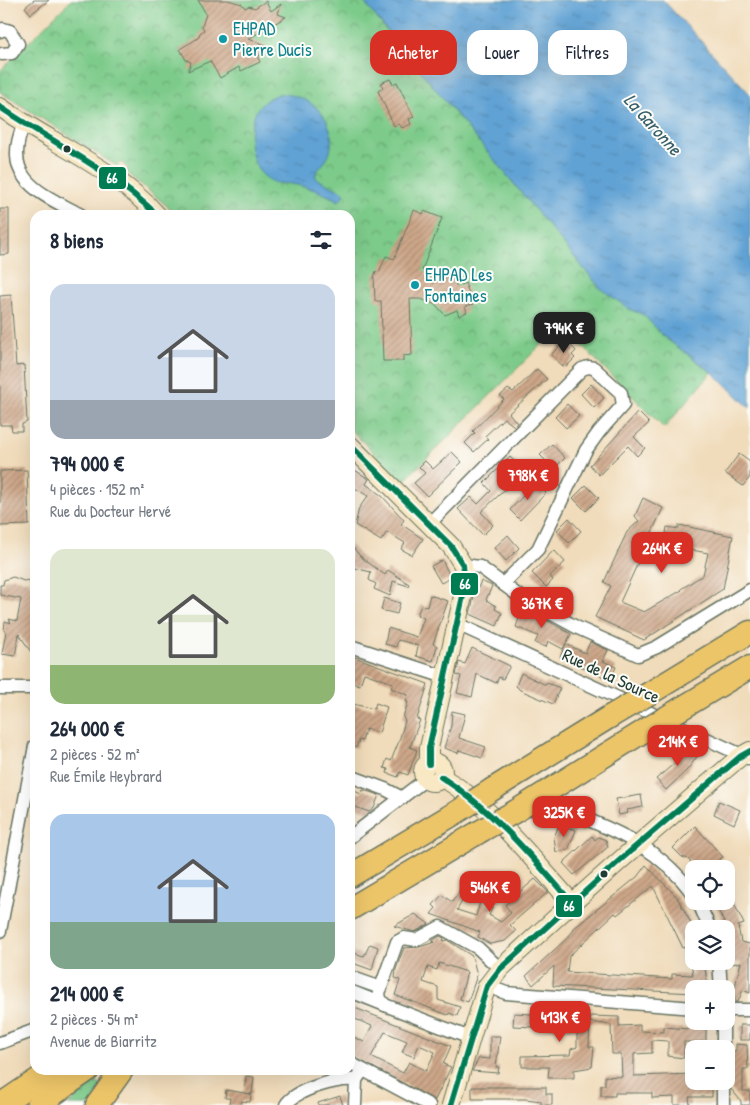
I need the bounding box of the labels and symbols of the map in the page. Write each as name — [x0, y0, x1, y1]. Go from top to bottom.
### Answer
place label: EHPAD Pierre Ducis — [233, 16, 312, 62]
marker: EHPAD Pierre Ducis — [217, 33, 229, 45]
water label: La Garonne — [618, 87, 689, 162]
unlabelled marker — [62, 144, 72, 154]
line badge: 66 — [98, 166, 127, 190]
text: 66 — [106, 168, 118, 187]
place label: EHPAD Les Fontaines — [424, 262, 492, 308]
marker: EHPAD Les Fontaines — [409, 279, 421, 291]
pin: 794K € — [523, 312, 605, 354]
pin: 798K € — [487, 458, 569, 501]
pin: 264K € — [621, 532, 703, 574]
line badge: 66 — [450, 572, 479, 596]
text: 66 — [459, 574, 471, 593]
pin: 367K € — [501, 586, 583, 629]
street label: Rue de la Source — [558, 642, 664, 709]
pin: 214K € — [637, 724, 719, 767]
pin: 325K € — [523, 796, 605, 838]
unlabelled marker — [599, 869, 609, 879]
pin: 546K € — [449, 870, 531, 913]
line badge: 66 — [555, 894, 583, 918]
text: 66 — [563, 896, 575, 915]
pin: 413K € — [519, 1000, 601, 1043]

